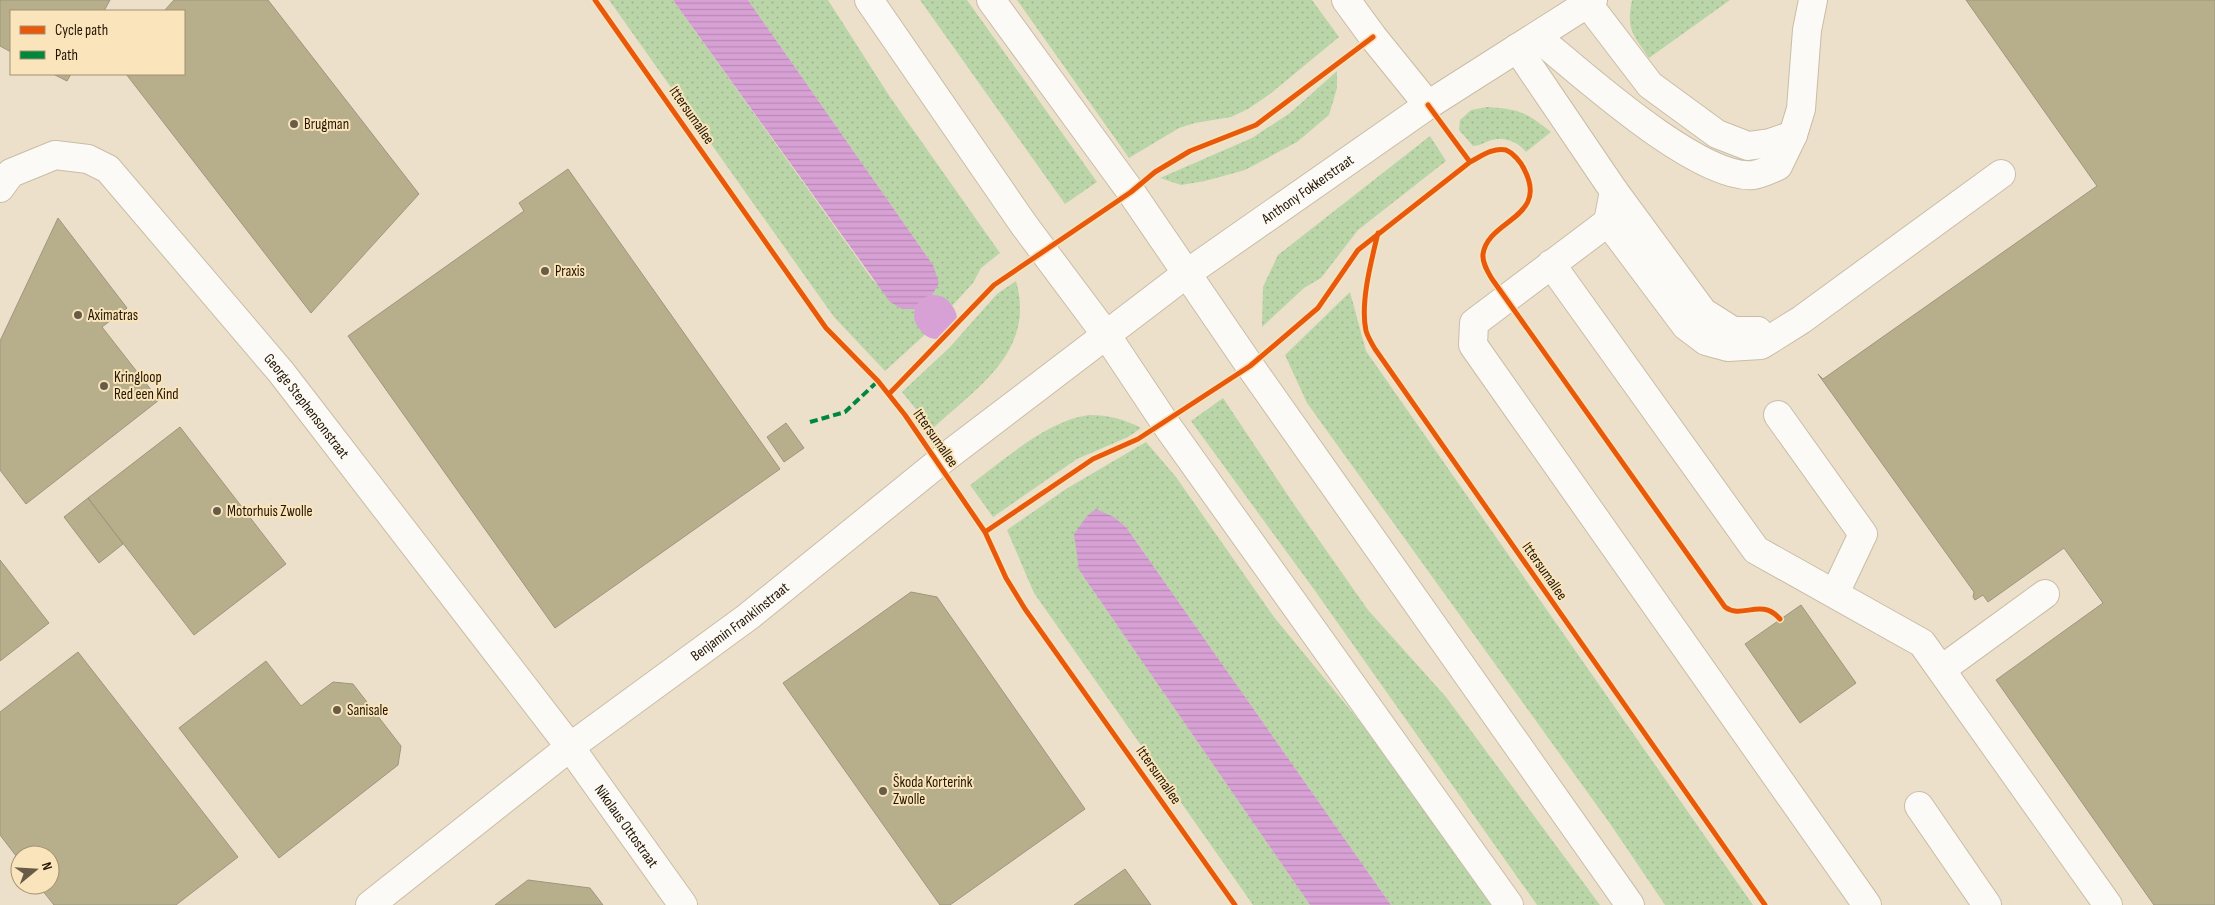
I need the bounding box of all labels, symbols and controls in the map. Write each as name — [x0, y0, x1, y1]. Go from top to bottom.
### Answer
legend — [10, 10, 185, 75]
text: Cycle path — [55, 21, 108, 40]
text: Path — [55, 46, 78, 65]
street label: Ittersumallee — [665, 82, 719, 148]
place label: Brugman — [304, 115, 349, 134]
marker: Brugman — [288, 118, 300, 130]
street label: Anthony Fokkerstraat — [1257, 150, 1358, 229]
place label: Praxis — [555, 262, 585, 281]
marker: Praxis — [539, 265, 551, 277]
place label: Aximatras — [87, 306, 138, 325]
marker: Aximatras — [72, 309, 84, 321]
street label: George Stephensonstraat — [259, 350, 354, 463]
place label: Kringloop Red een Kind — [114, 368, 179, 404]
marker: Kringloop Red een Kind — [98, 380, 110, 392]
street label: Ittersumallee — [909, 405, 963, 471]
place label: Motorhuis Zwolle — [227, 502, 313, 521]
marker: Motorhuis Zwolle — [211, 505, 223, 517]
street label: Ittersumallee — [1518, 538, 1572, 604]
street label: Benjamin Franklinstraat — [687, 578, 794, 666]
place label: Sanisale — [347, 701, 388, 720]
marker: Sanisale — [331, 704, 343, 716]
street label: Ittersumallee — [1132, 742, 1186, 808]
place label: Škoda Korterink Zwolle — [893, 773, 973, 809]
street label: Nikolaus Ottostraat — [590, 781, 662, 872]
marker: Škoda Korterink Zwolle — [877, 785, 889, 797]
north arrow — [10, 845, 60, 895]
text: N — [38, 860, 56, 872]

